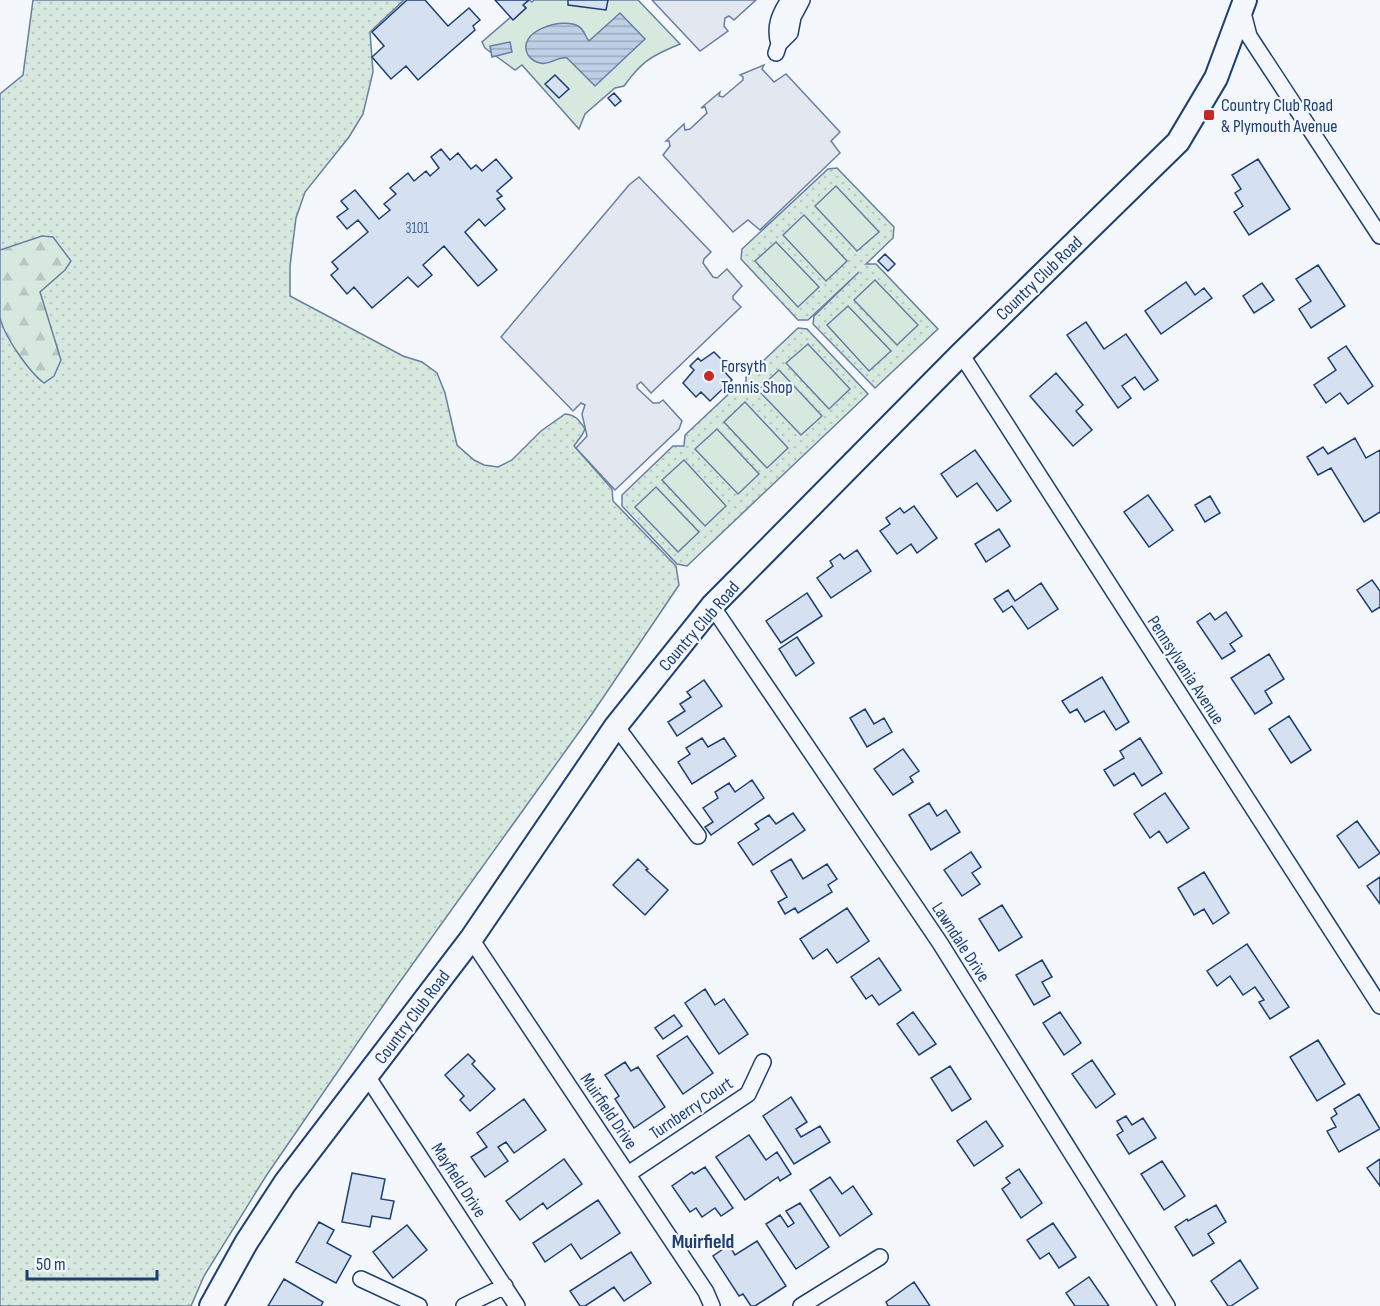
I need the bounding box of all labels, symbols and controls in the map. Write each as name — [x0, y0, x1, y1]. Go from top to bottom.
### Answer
place label: Country Club Road & Plymouth Avenue — [1221, 95, 1337, 137]
marker: Country Club Road & Plymouth Avenue — [1202, 108, 1216, 122]
house number: 3101 — [405, 219, 429, 238]
street label: Country Club Road — [992, 232, 1087, 325]
place label: Forsyth Tennis Shop — [721, 356, 793, 398]
marker: Forsyth Tennis Shop — [702, 369, 716, 383]
street label: Country Club Road — [655, 577, 744, 675]
street label: Pennsylvania Avenue — [1143, 612, 1229, 729]
street label: Lawndale Drive — [927, 899, 994, 986]
street label: Country Club Road — [370, 966, 454, 1068]
street label: Muirfield Drive — [575, 1069, 642, 1153]
street label: Turnberry Court — [646, 1073, 737, 1144]
street label: Mayfield Drive — [427, 1139, 490, 1222]
district label: Muirfield — [672, 1230, 734, 1254]
scale bar — [27, 1243, 158, 1281]
text: 50 m — [36, 1254, 66, 1275]

